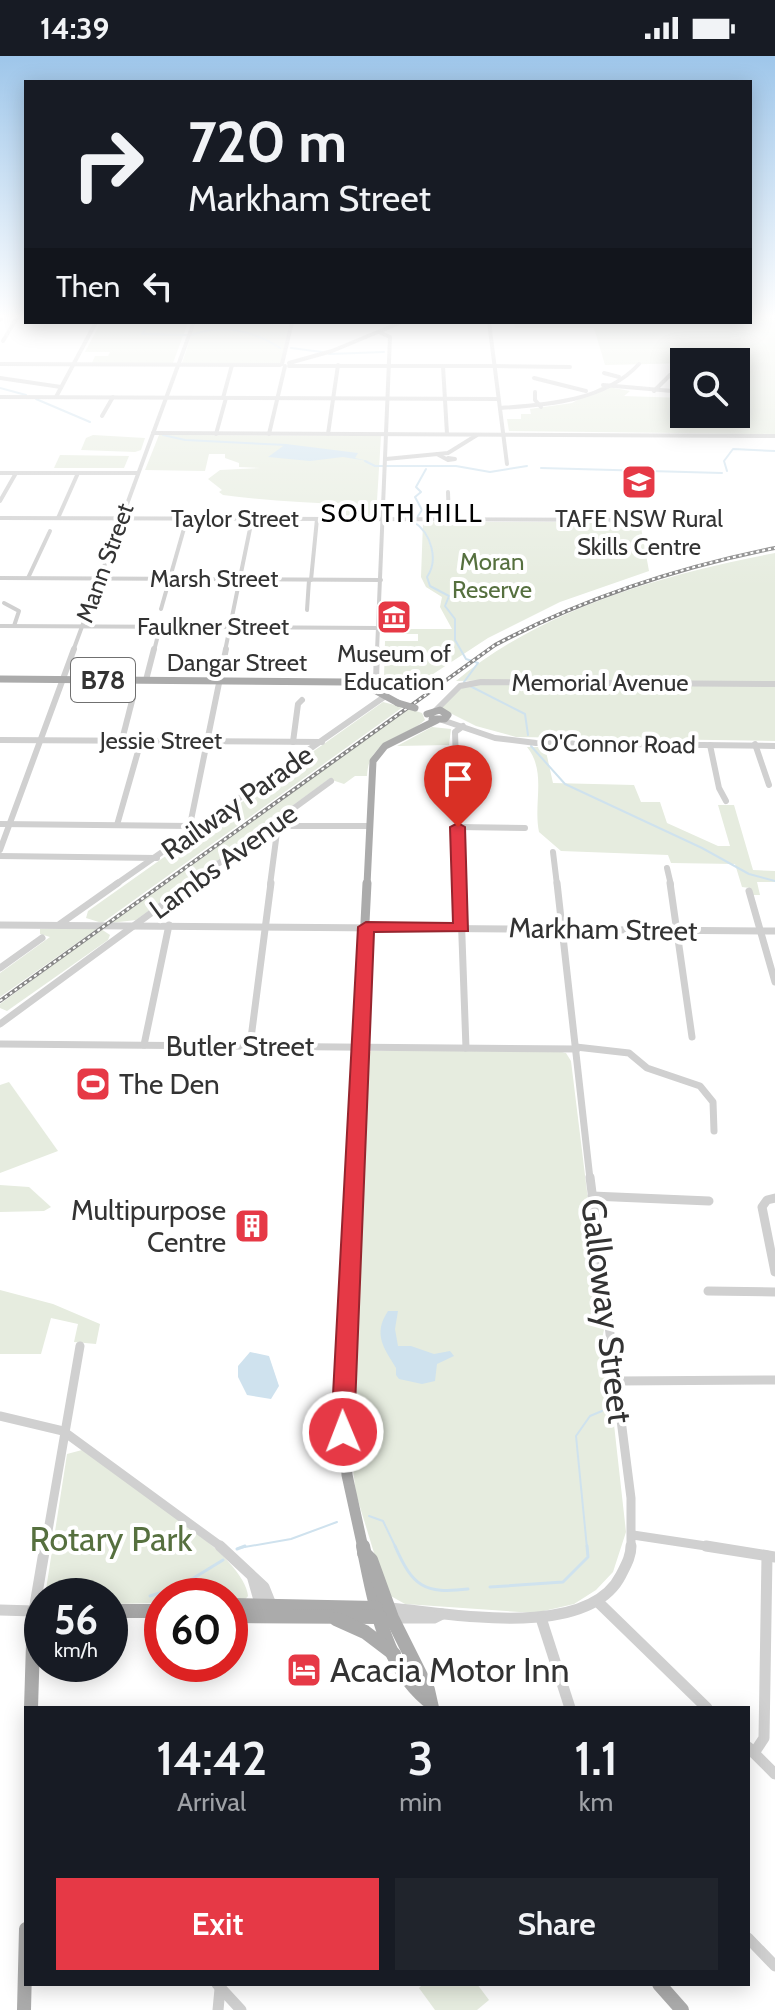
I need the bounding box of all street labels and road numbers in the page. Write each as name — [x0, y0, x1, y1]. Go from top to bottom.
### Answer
street label: Mann Street — [70, 499, 139, 626]
street label: Taylor Street — [171, 504, 299, 533]
street label: Marsh Street — [150, 564, 278, 593]
street label: Faulkner Street — [137, 612, 289, 641]
street label: Dangar Street — [167, 648, 307, 677]
road number: B78 — [71, 658, 135, 702]
street label: Memorial Avenue — [511, 668, 689, 697]
street label: Jessie Street — [99, 726, 222, 755]
street label: O'Connor Road — [540, 728, 696, 759]
street label: Railway Parade — [155, 737, 319, 867]
street label: Lambs Avenue — [143, 796, 303, 926]
street label: Markham Street — [508, 910, 698, 948]
street label: Butler Street — [166, 1029, 314, 1063]
street label: Galloway Street — [572, 1196, 642, 1426]

